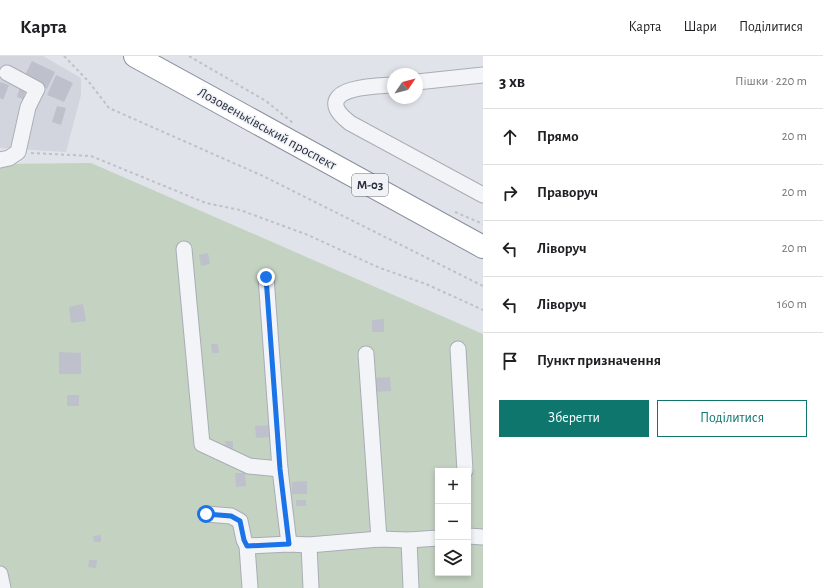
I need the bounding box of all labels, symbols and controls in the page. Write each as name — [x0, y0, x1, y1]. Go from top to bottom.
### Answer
text: Карта — [20, 18, 67, 37]
text: Карта — [629, 20, 661, 34]
text: Шари — [683, 20, 717, 34]
text: Поділитися — [739, 20, 803, 34]
north arrow — [387, 68, 423, 104]
text: 3 хв — [499, 73, 525, 90]
text: Пішки · 220 m — [735, 75, 807, 88]
street label: Лозовеньківський проспект — [195, 85, 339, 173]
icon: ahead — [499, 126, 521, 148]
text: Прямо — [537, 129, 579, 144]
text: 20 m — [782, 130, 807, 143]
road number: М-03 — [352, 174, 388, 196]
icon: right — [499, 182, 521, 204]
text: Праворуч — [537, 185, 598, 200]
text: 20 m — [782, 186, 807, 199]
icon: left — [499, 238, 521, 260]
text: Ліворуч — [537, 241, 587, 256]
text: 20 m — [782, 242, 807, 255]
route end — [257, 268, 275, 286]
icon: left — [499, 294, 521, 316]
text: Ліворуч — [537, 297, 587, 312]
text: 160 m — [777, 298, 807, 311]
icon: arrive — [499, 350, 521, 372]
text: Пункт призначення — [537, 353, 661, 368]
button: Зберегти — [499, 400, 649, 437]
button: Поділитися — [657, 400, 807, 437]
map controls — [435, 468, 471, 576]
button: + — [435, 468, 471, 504]
button: − — [435, 504, 471, 540]
route start — [197, 505, 215, 523]
button: layers — [435, 540, 471, 576]

